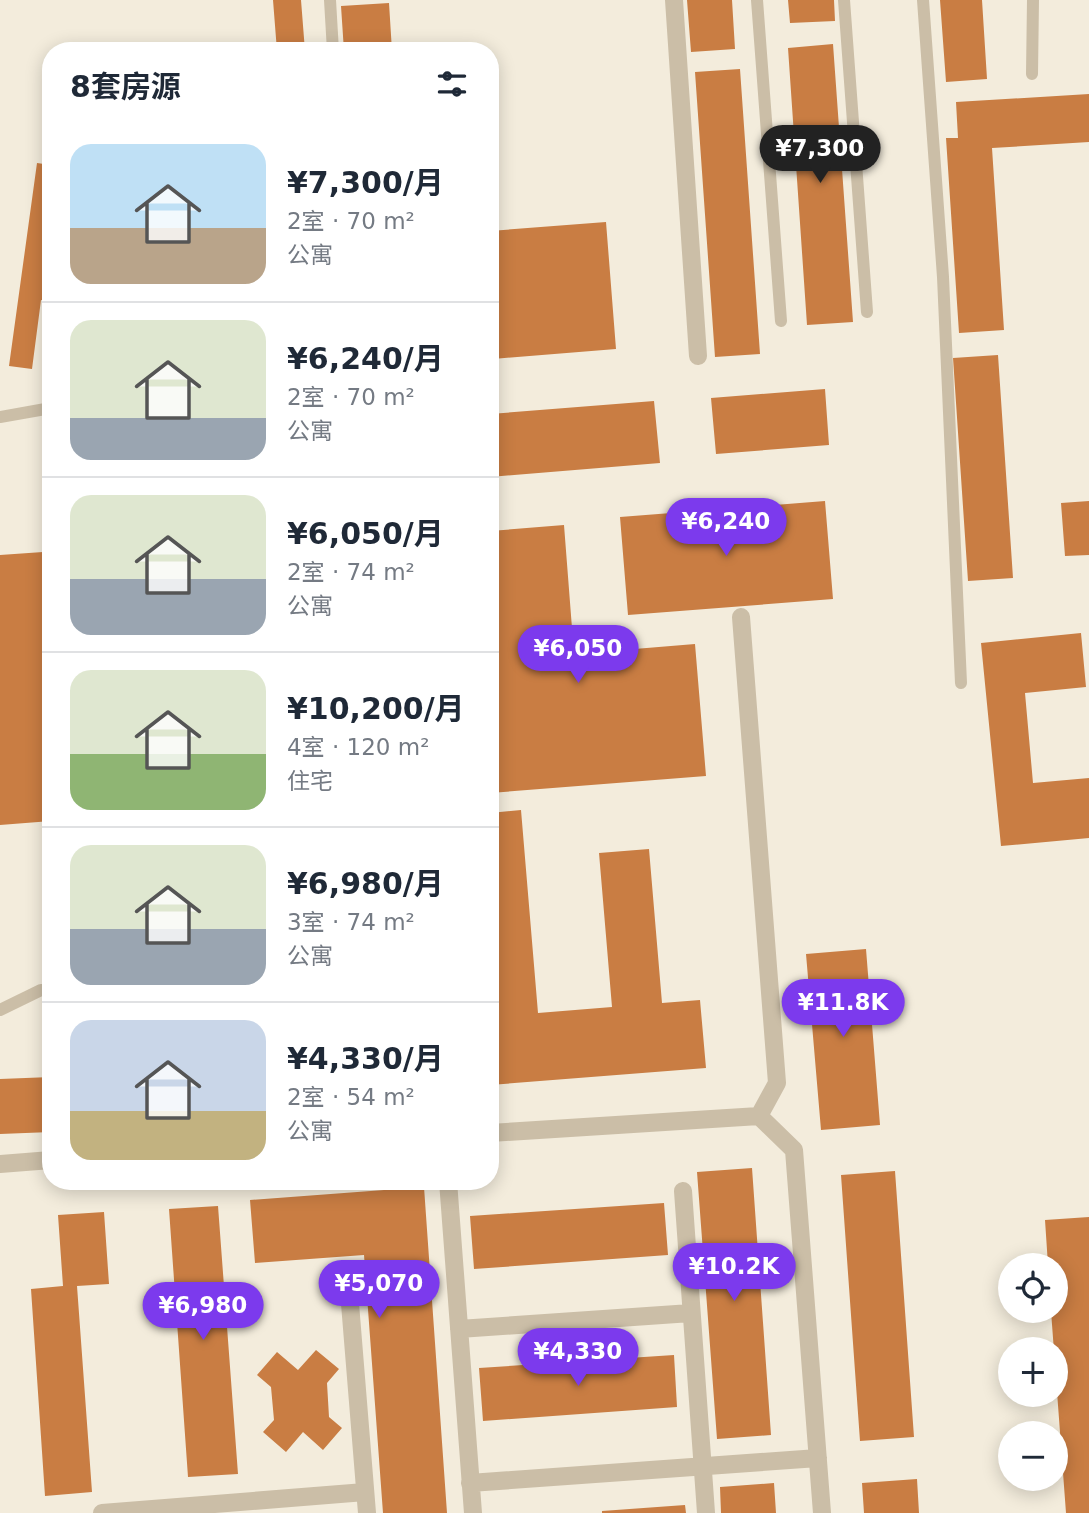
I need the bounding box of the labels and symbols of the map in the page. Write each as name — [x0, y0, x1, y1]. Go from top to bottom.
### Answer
pin: ¥7,300 — [763, 125, 877, 185]
pin: ¥6,240 — [669, 498, 783, 558]
pin: ¥6,050 — [521, 626, 635, 685]
pin: ¥11.8K — [786, 979, 900, 1039]
pin: ¥10.2K — [677, 1244, 791, 1303]
pin: ¥5,070 — [322, 1260, 436, 1320]
pin: ¥6,980 — [146, 1282, 260, 1342]
pin: ¥4,330 — [521, 1328, 635, 1388]

